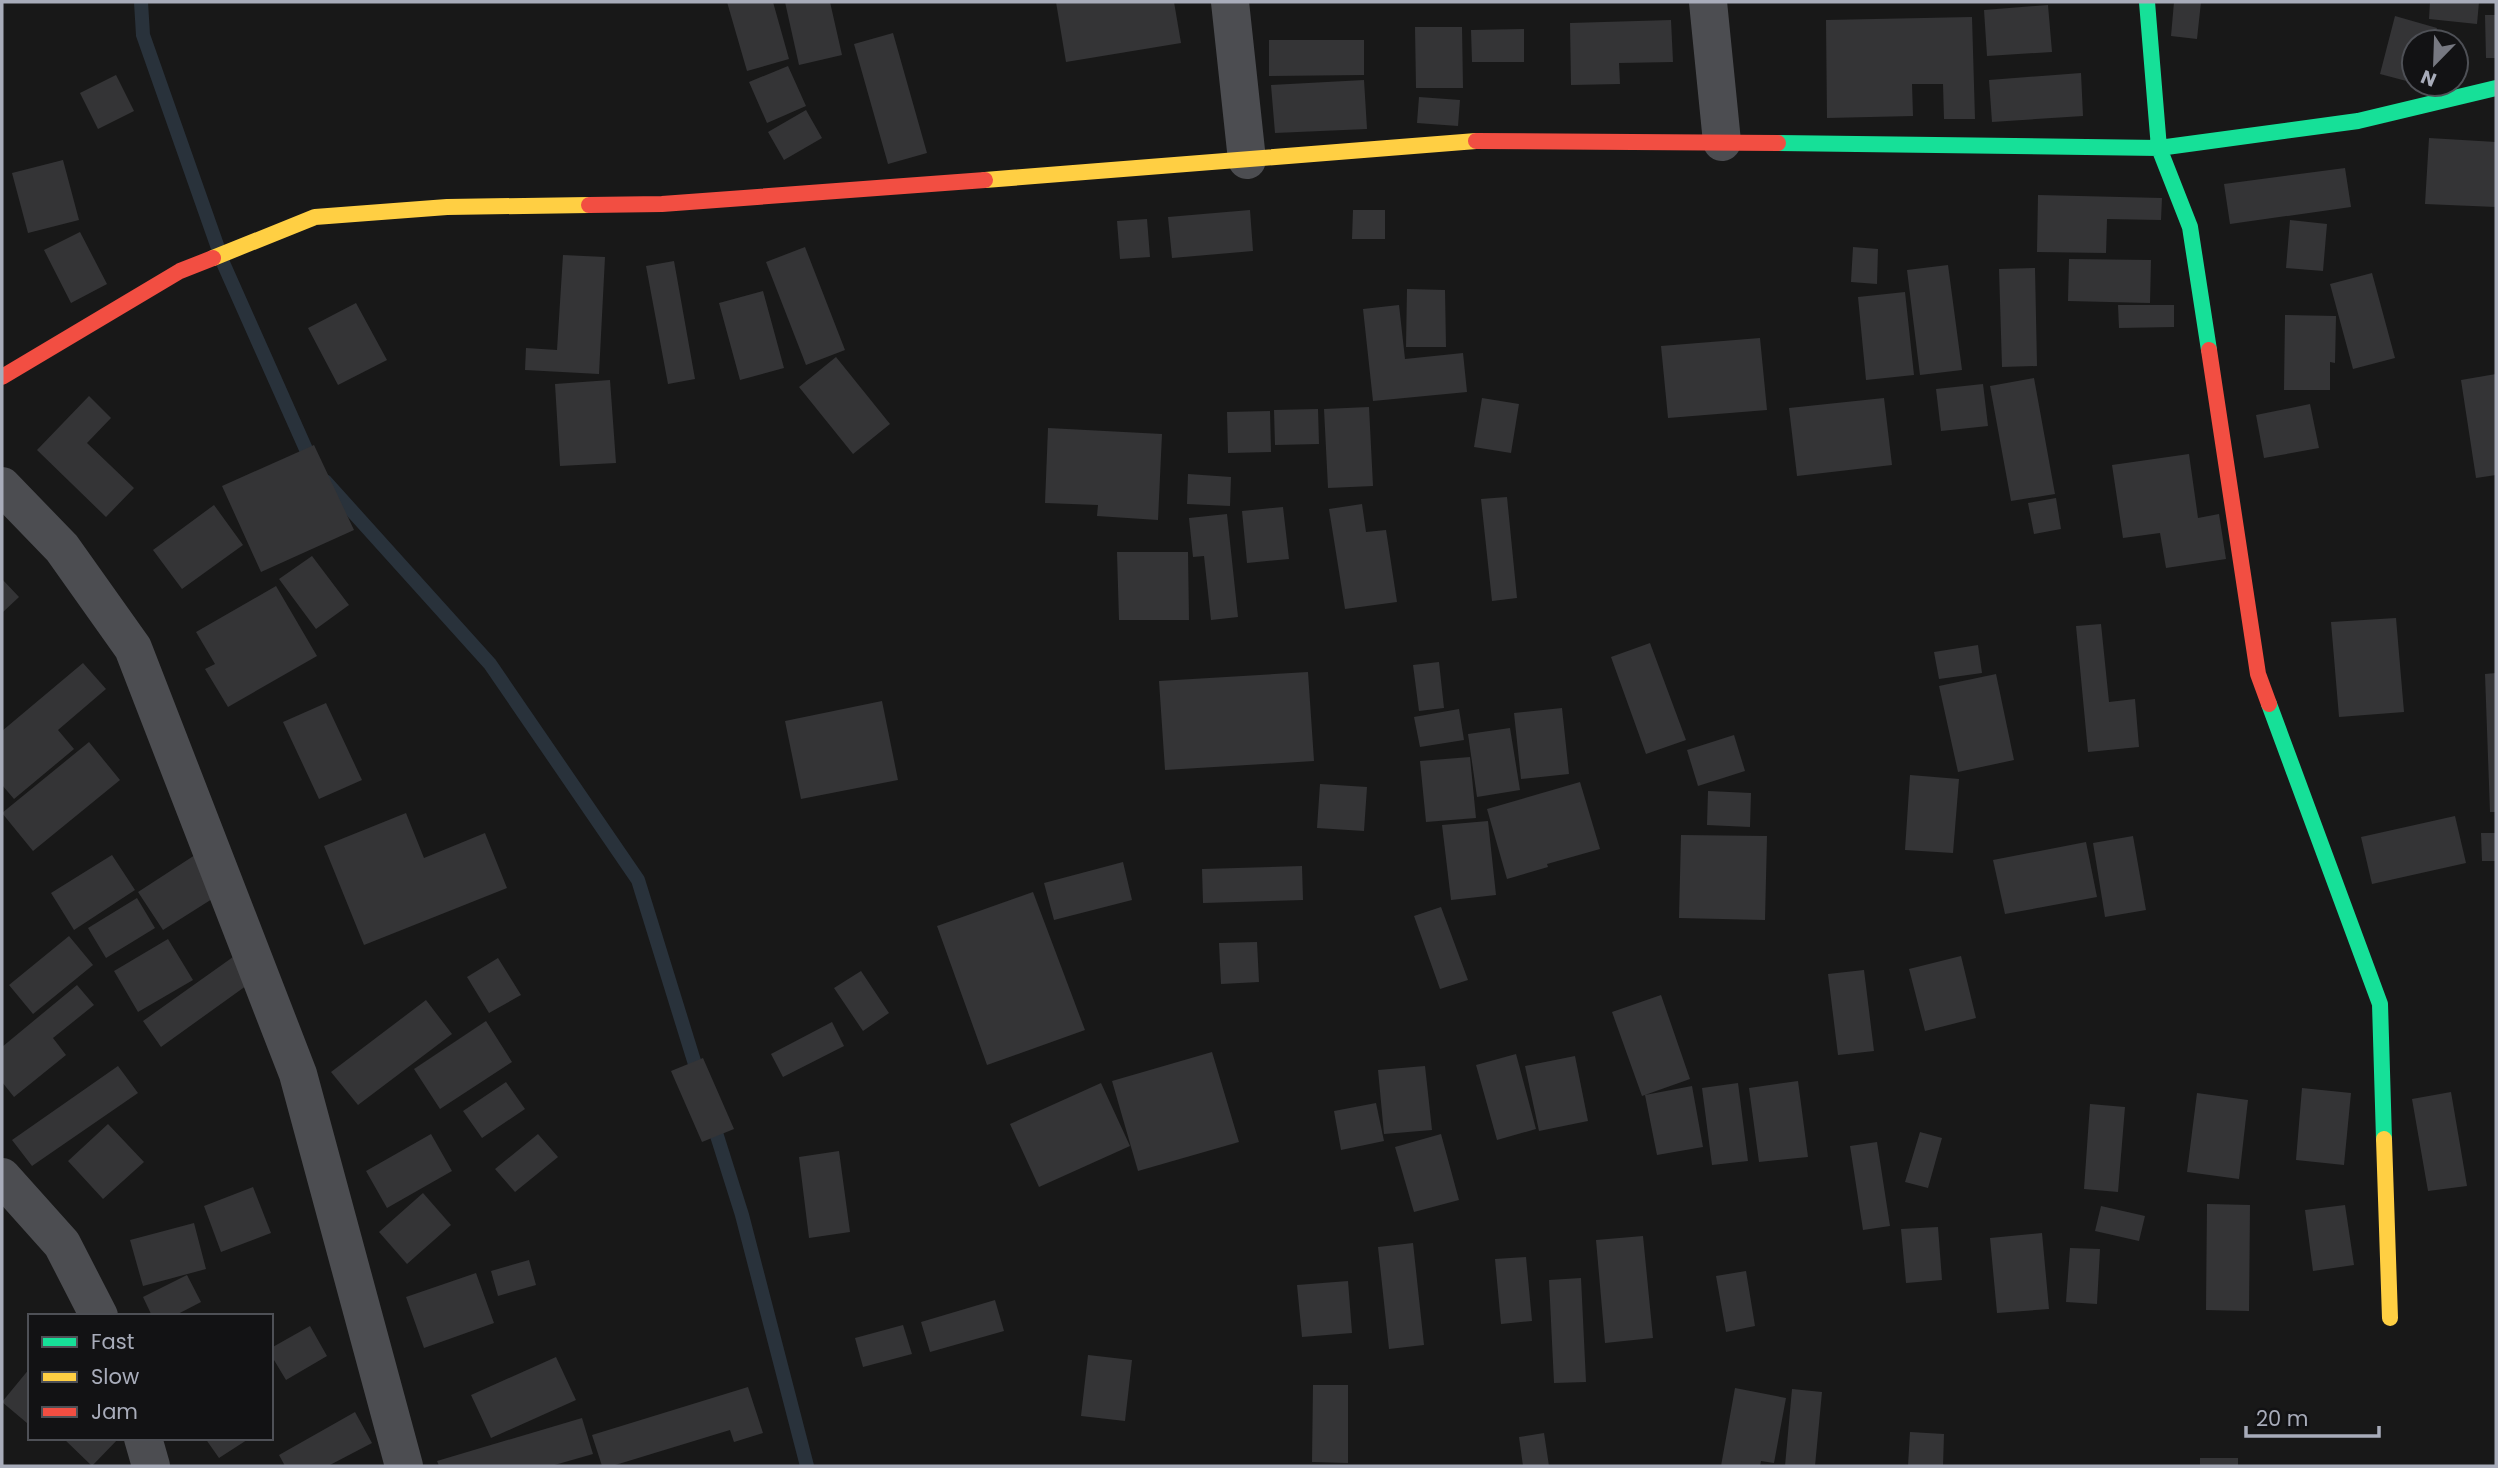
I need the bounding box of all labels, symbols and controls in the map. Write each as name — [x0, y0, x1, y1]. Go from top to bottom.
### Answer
north arrow — [2400, 28, 2470, 98]
text: N — [2417, 63, 2440, 93]
legend — [28, 1314, 273, 1440]
text: Fast — [91, 1327, 134, 1356]
text: Slow — [91, 1362, 139, 1391]
scale bar — [2246, 1394, 2379, 1438]
text: Jam — [91, 1397, 138, 1426]
text: 20 m — [2256, 1404, 2309, 1433]

